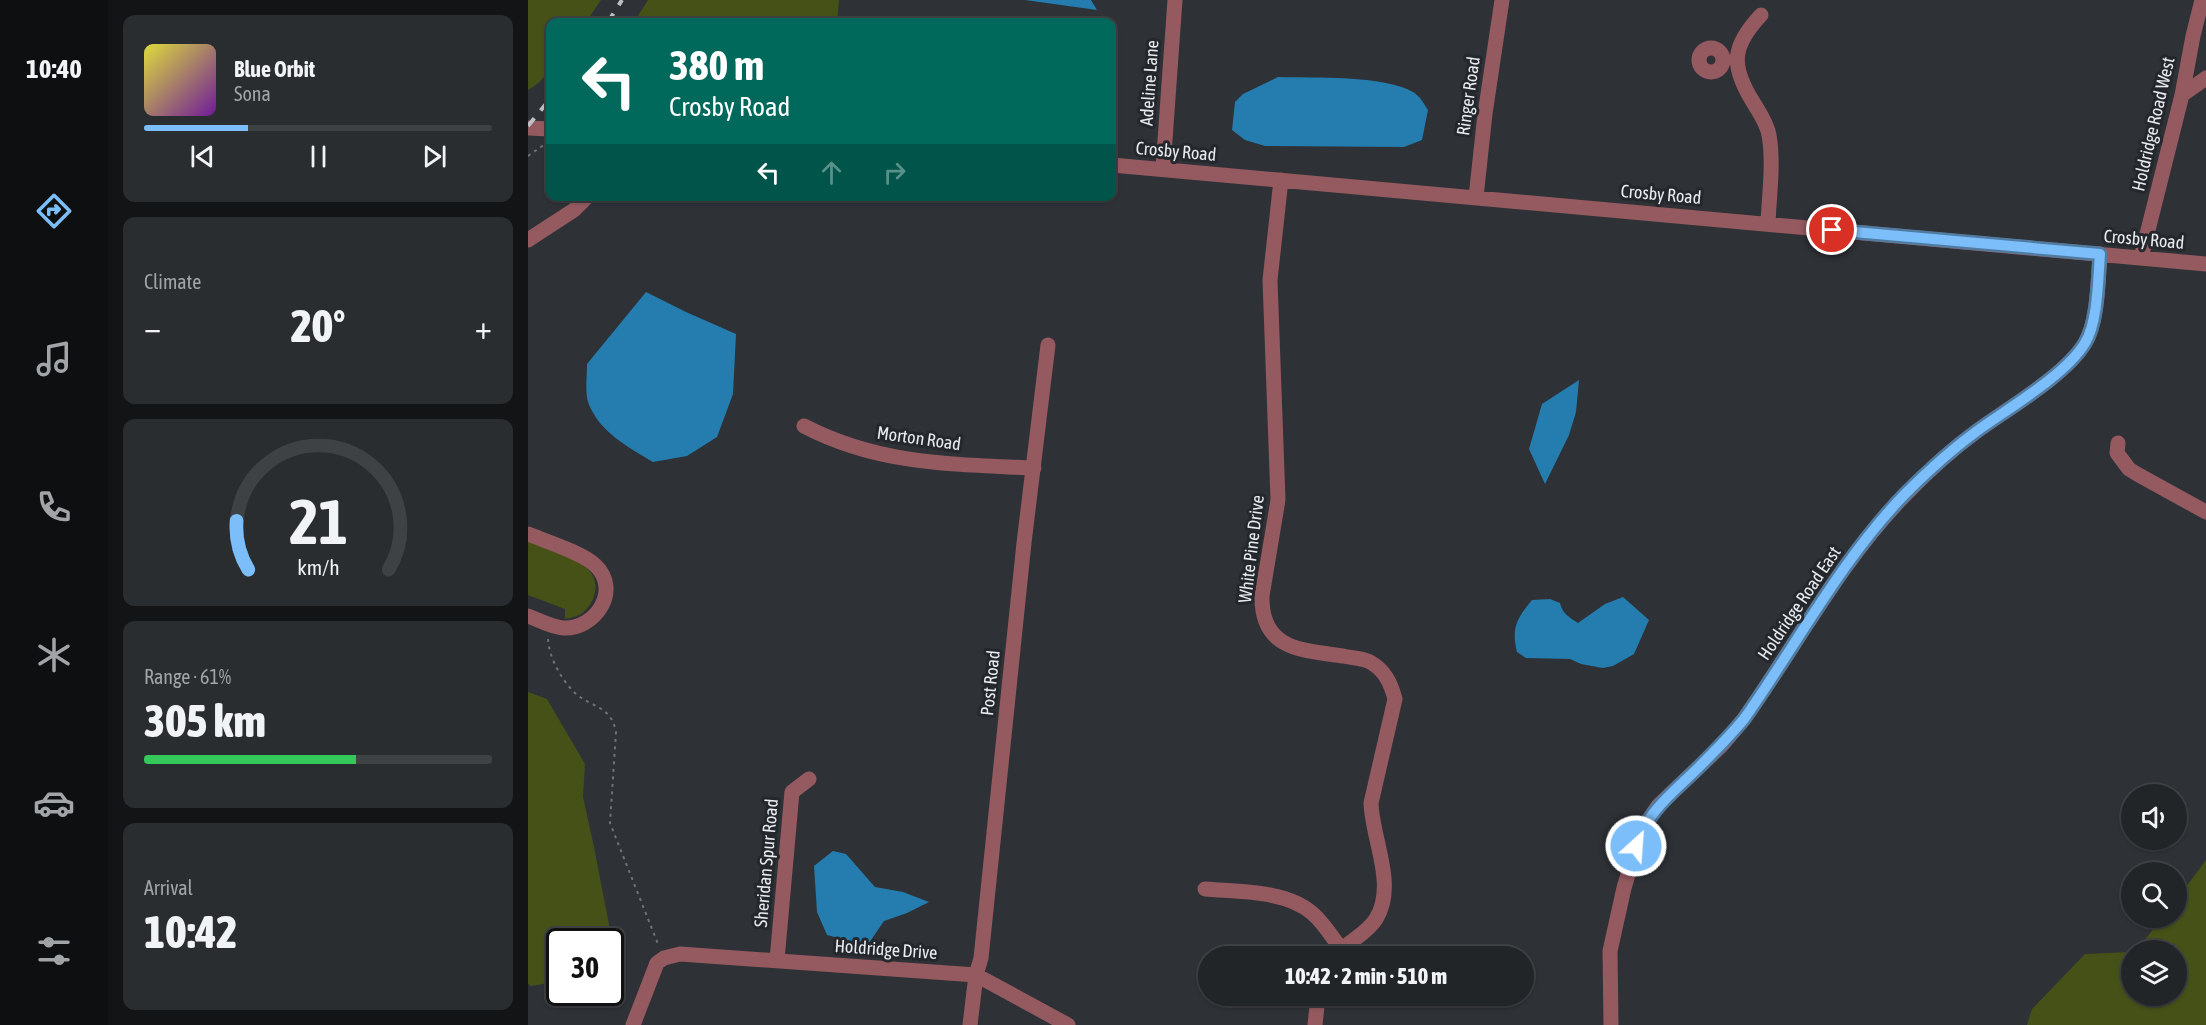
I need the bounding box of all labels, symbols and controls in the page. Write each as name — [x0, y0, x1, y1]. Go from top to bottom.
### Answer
street label: Adeline Lane — [1136, 39, 1162, 127]
text: 380 m — [669, 41, 764, 89]
icon: left — [570, 42, 648, 120]
text: 10:40 — [26, 53, 82, 84]
street label: Ringer Road — [1452, 55, 1484, 137]
street label: Holdridge Road West — [2127, 55, 2179, 193]
text: Blue Orbit — [234, 56, 315, 82]
text: Sona — [234, 82, 271, 105]
text: Crosby Road — [669, 91, 790, 122]
street label: Crosby Road — [1135, 137, 1217, 165]
icon: previous — [186, 140, 219, 173]
icon: pause — [302, 140, 335, 173]
icon: next — [418, 140, 451, 173]
icon: left — [752, 156, 785, 189]
icon: ahead — [815, 156, 848, 189]
icon: right — [878, 156, 911, 189]
street label: Crosby Road — [1620, 180, 1702, 208]
icon: directions — [33, 190, 75, 232]
pin — [1806, 204, 1857, 255]
icon: arrive — [1815, 213, 1848, 246]
street label: Crosby Road — [2103, 225, 2185, 253]
text: Climate — [144, 270, 201, 293]
text: 20° — [291, 300, 345, 352]
text: − — [144, 308, 161, 346]
text: + — [475, 308, 492, 346]
icon: music — [33, 338, 75, 380]
street label: Morton Road — [876, 422, 962, 454]
icon: phone — [33, 486, 75, 528]
text: 21 — [289, 486, 347, 557]
street label: White Pine Drive — [1234, 494, 1268, 604]
street label: Holdridge Road East — [1753, 542, 1845, 664]
text: km/h — [297, 555, 339, 580]
icon: climate — [33, 634, 75, 676]
street label: Post Road — [976, 649, 1004, 717]
text: Range · 61% — [144, 665, 231, 688]
text: 305 km — [144, 695, 266, 747]
icon: car — [33, 782, 75, 824]
map controls — [2121, 784, 2187, 1006]
button: sound — [2121, 784, 2187, 850]
street label: Sheridan Spur Road — [750, 798, 782, 928]
position arrow — [1604, 814, 1668, 878]
button: search — [2121, 862, 2187, 928]
text: Arrival — [144, 876, 193, 899]
text: 10:42 — [144, 906, 238, 958]
speed limit sign: 30 — [546, 928, 624, 1006]
icon: filters — [33, 930, 75, 972]
street label: Holdridge Drive — [834, 935, 938, 963]
button: layers — [2121, 940, 2187, 1006]
text: 10:42 · 2 min · 510 m — [1285, 963, 1447, 989]

